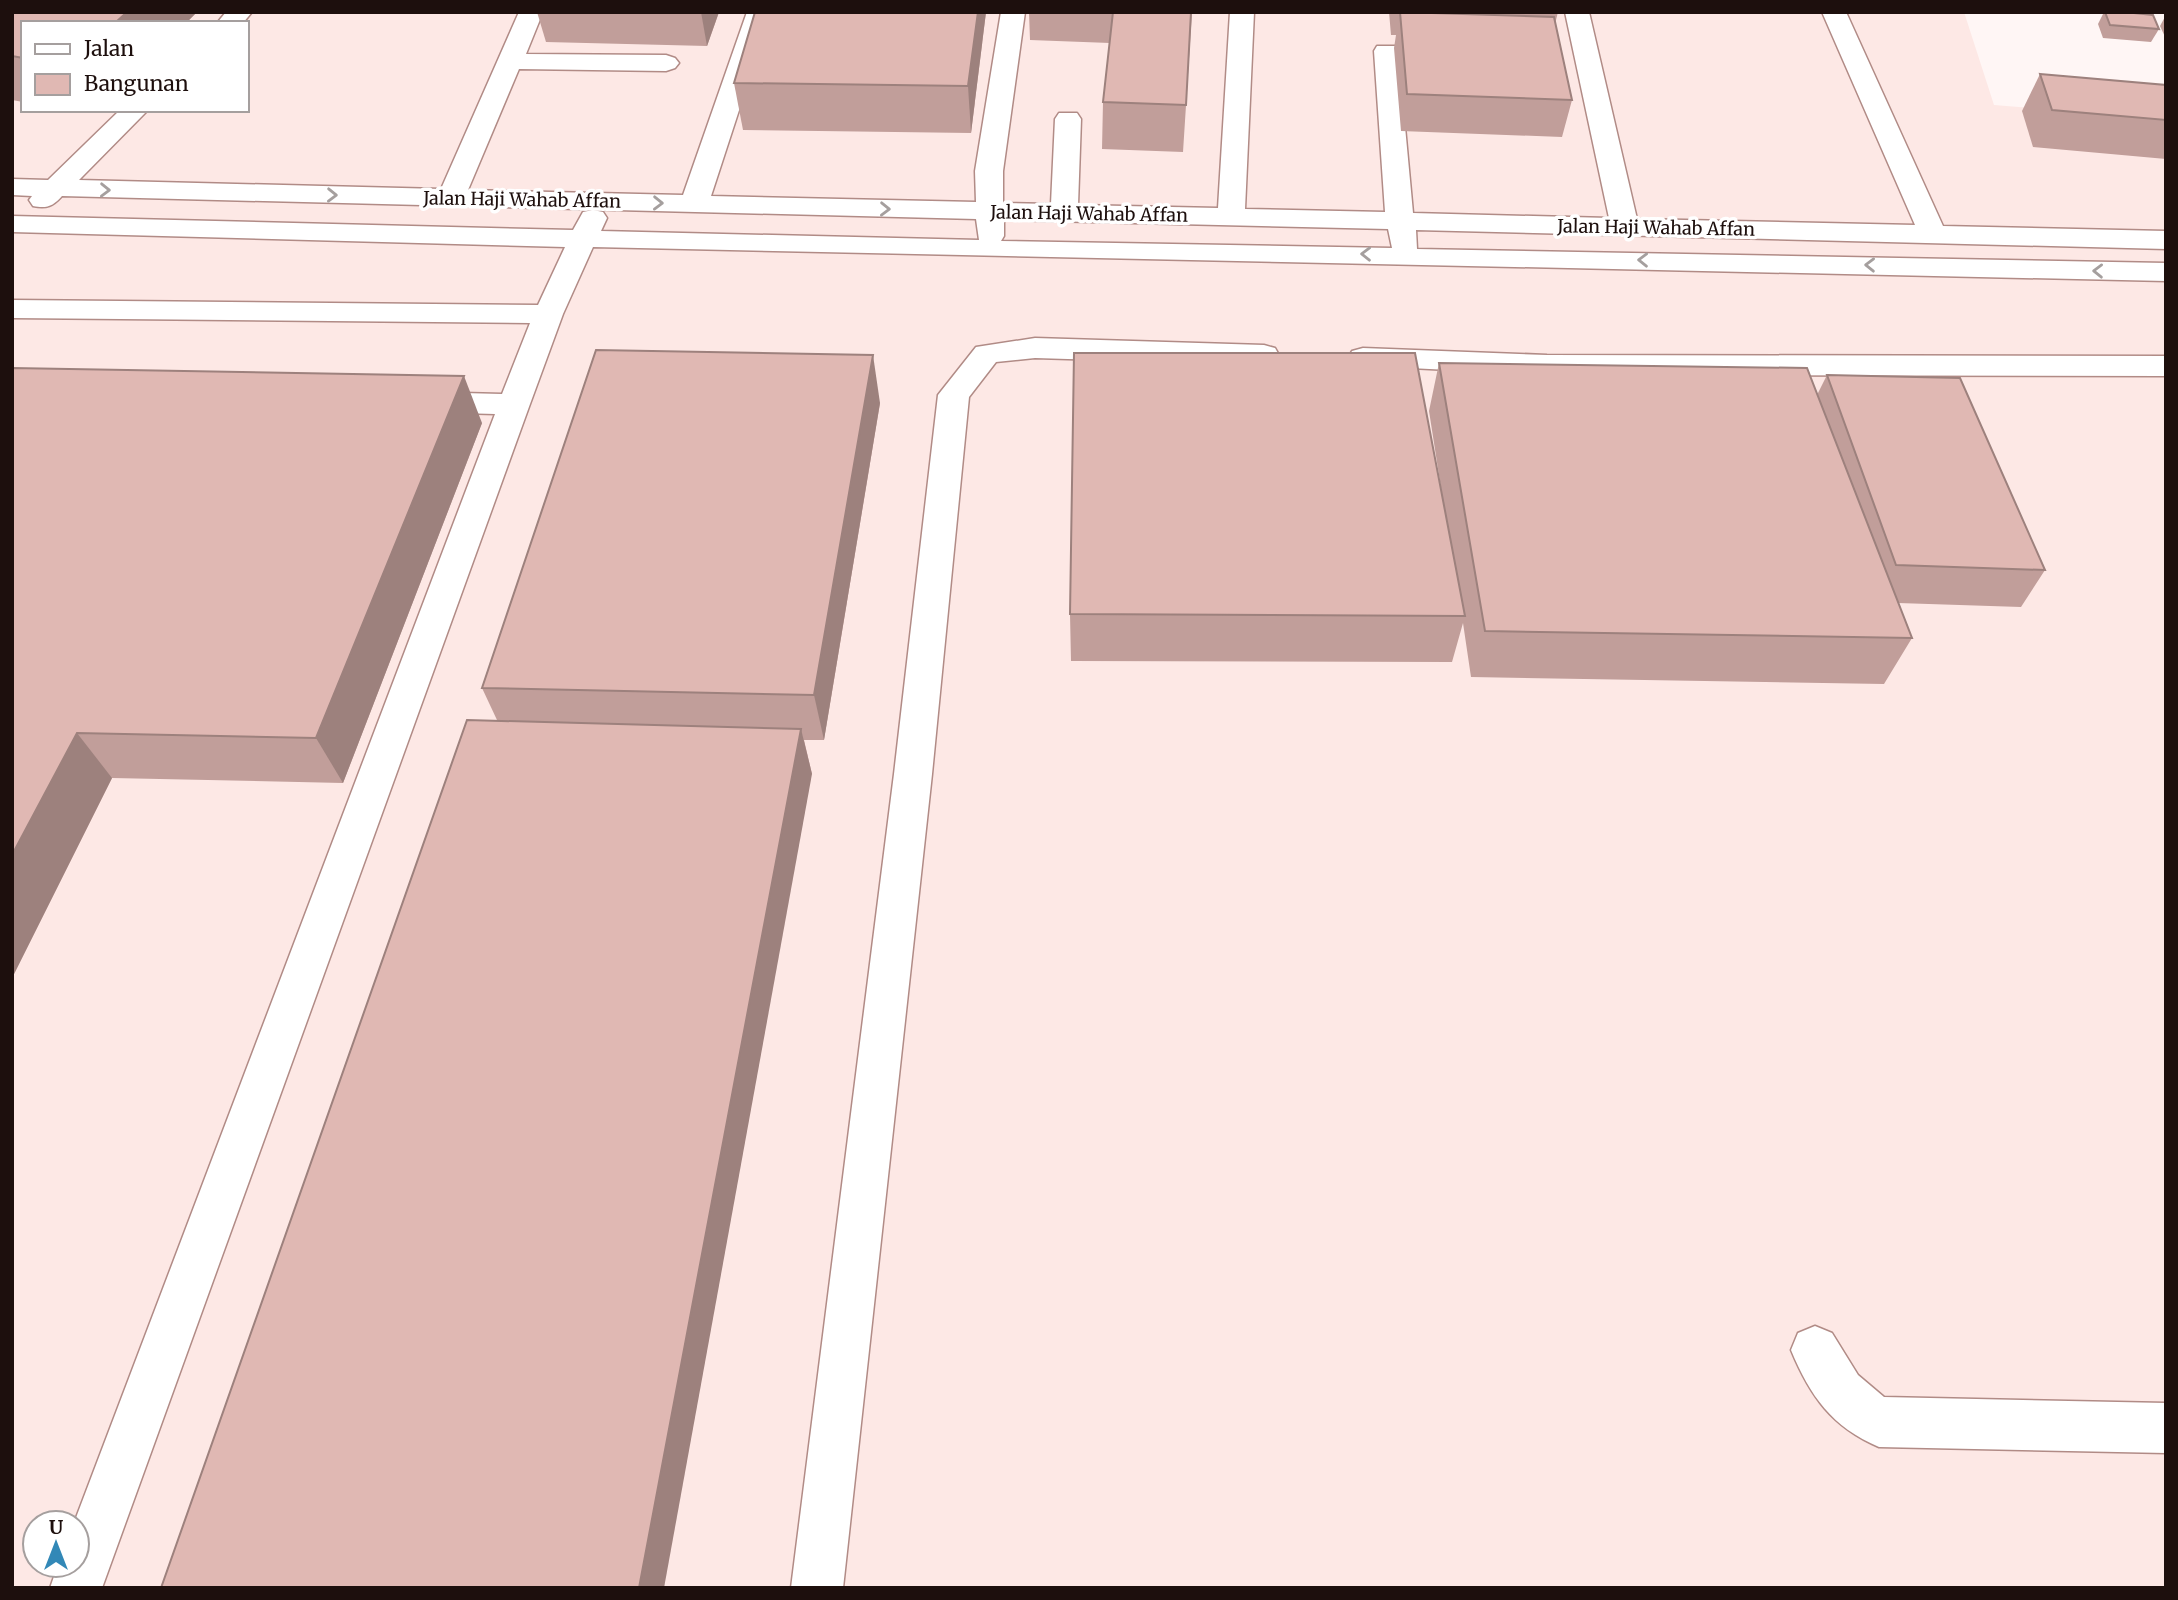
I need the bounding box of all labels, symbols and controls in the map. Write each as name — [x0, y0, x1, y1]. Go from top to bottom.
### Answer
legend — [21, 21, 248, 112]
text: Jalan — [83, 35, 134, 62]
text: Bangunan — [84, 70, 189, 97]
one-way arrow — [100, 182, 111, 197]
street label: Jalan Haji Wahab Affan — [422, 186, 621, 213]
one-way arrow — [327, 188, 338, 203]
one-way arrow — [653, 195, 664, 211]
street label: Jalan Haji Wahab Affan — [989, 200, 1188, 227]
one-way arrow — [880, 201, 891, 216]
street label: Jalan Haji Wahab Affan — [1556, 214, 1755, 241]
one-way arrow — [1360, 247, 1371, 262]
one-way arrow — [1637, 253, 1648, 268]
one-way arrow — [1864, 258, 1875, 273]
one-way arrow — [2092, 263, 2103, 278]
north arrow — [21, 1509, 91, 1579]
text: U — [49, 1515, 63, 1539]

